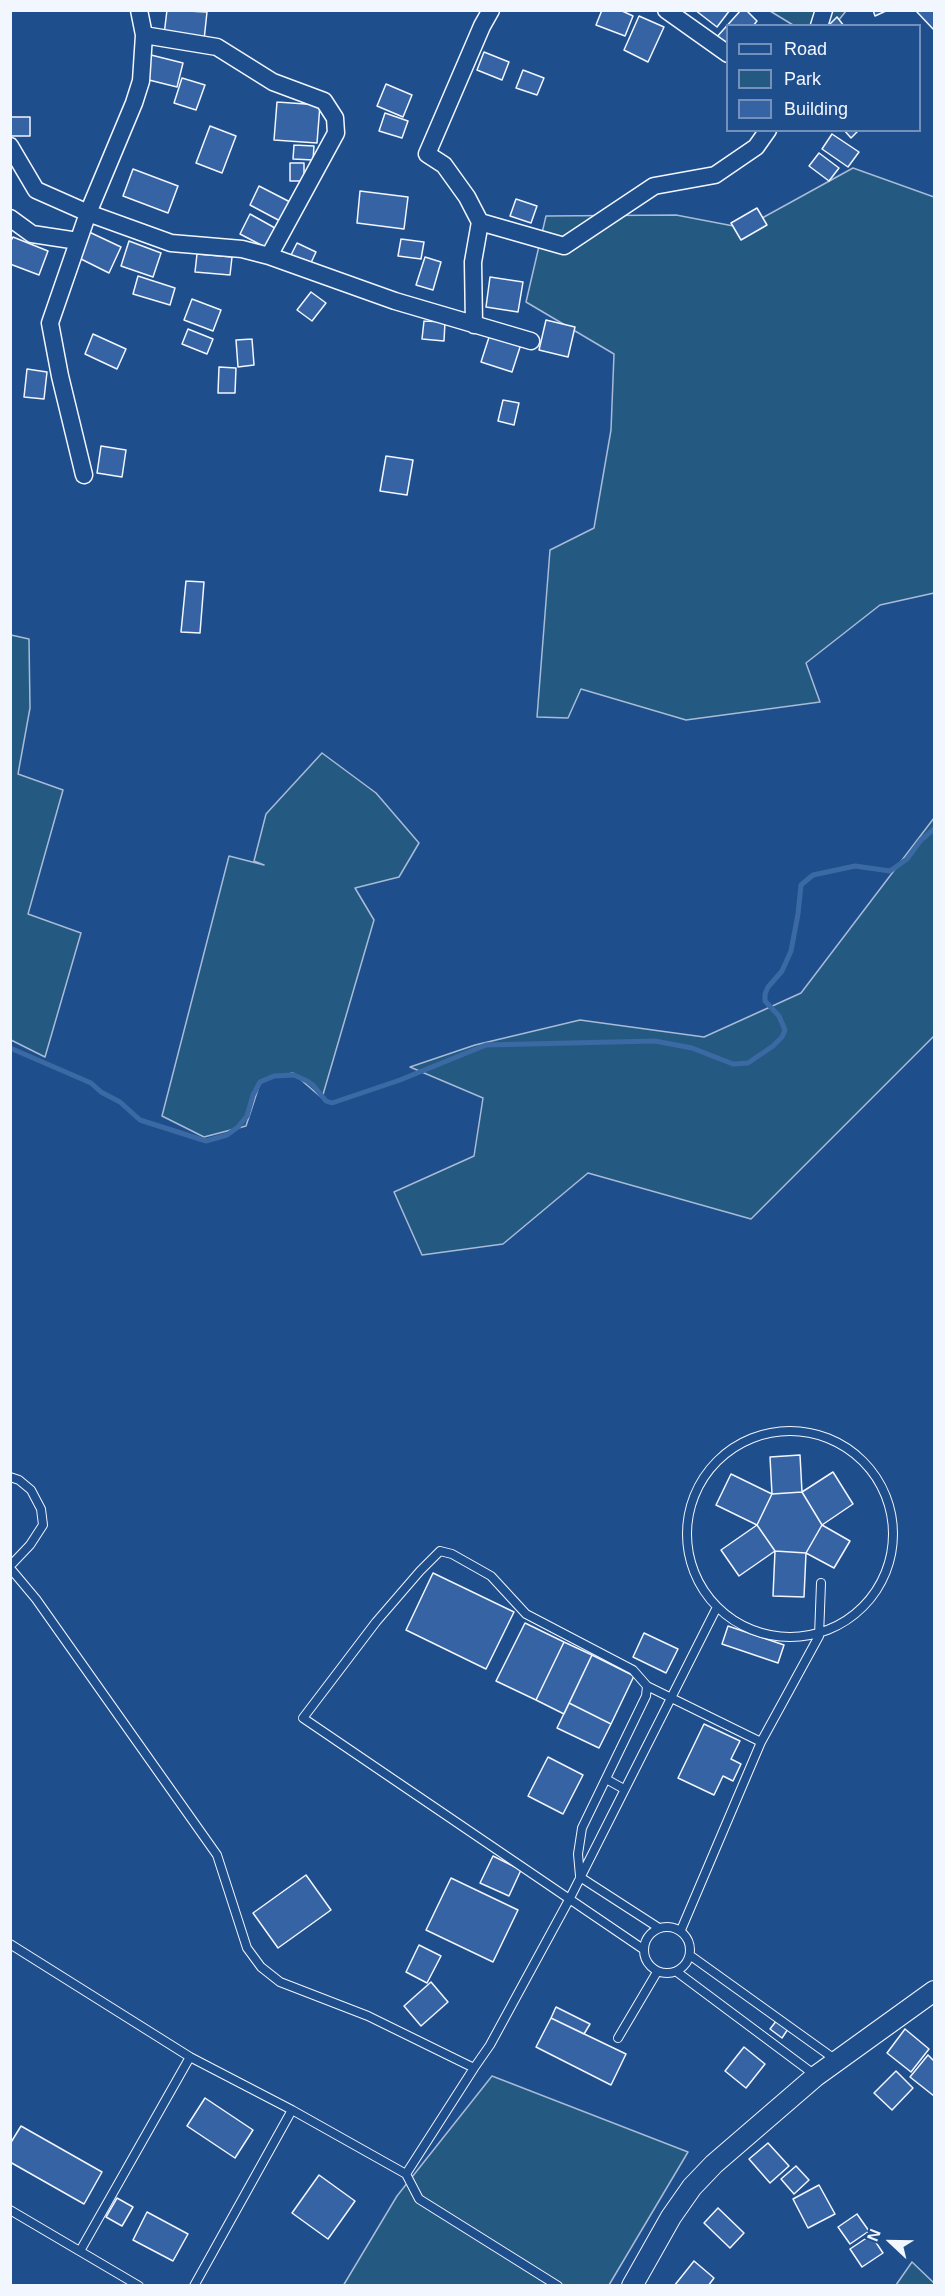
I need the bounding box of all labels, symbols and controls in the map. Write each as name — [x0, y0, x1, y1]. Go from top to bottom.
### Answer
legend — [726, 24, 921, 132]
text: Road — [784, 39, 827, 59]
text: Park — [784, 69, 821, 89]
text: Building — [784, 99, 848, 119]
north arrow — [861, 2212, 921, 2272]
text: N — [864, 2227, 884, 2244]

